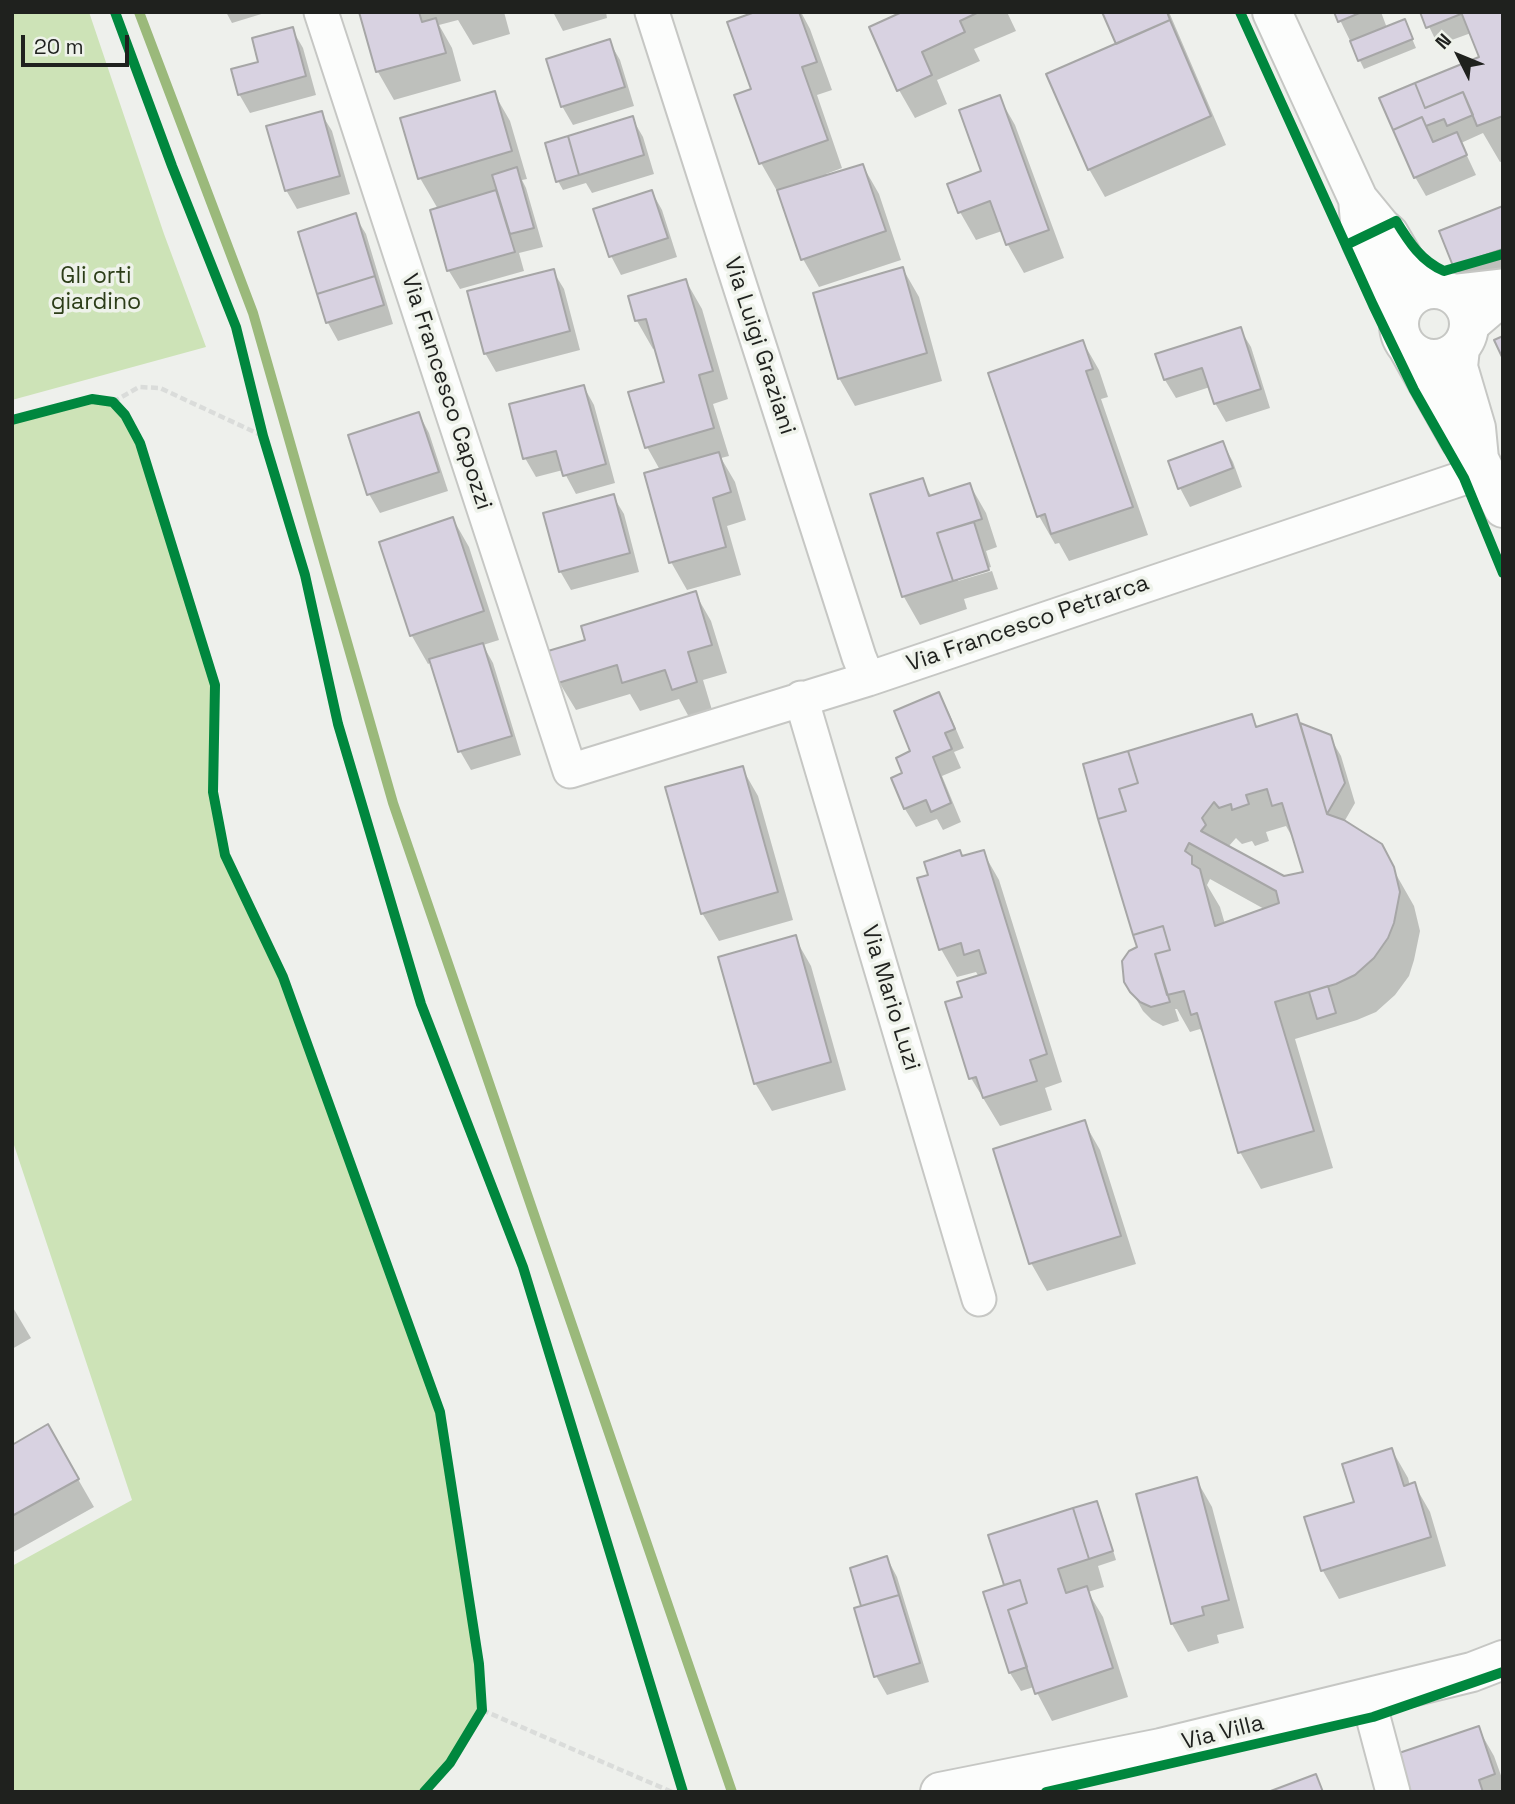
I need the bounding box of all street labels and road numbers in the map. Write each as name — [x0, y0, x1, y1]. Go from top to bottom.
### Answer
street label: Via Luigi Graziani — [717, 254, 801, 438]
street label: Via Francesco Capozzi — [395, 270, 497, 514]
street label: Via Francesco Petrarca — [903, 570, 1153, 678]
street label: Via Mario Luzi — [855, 922, 925, 1074]
street label: Via Villa — [1179, 1710, 1267, 1756]

